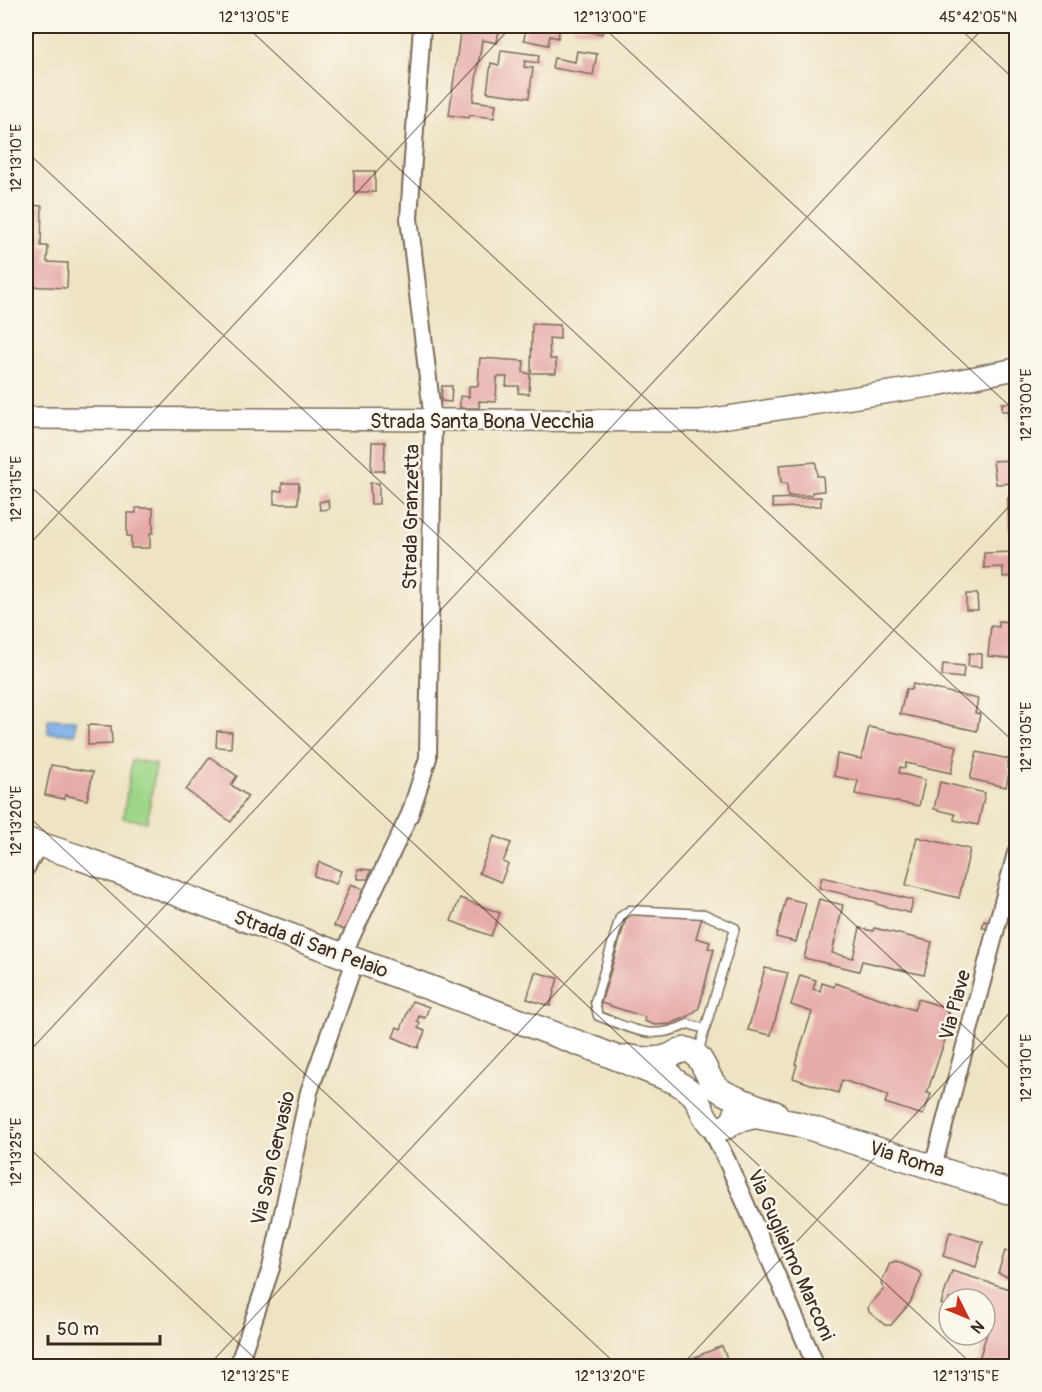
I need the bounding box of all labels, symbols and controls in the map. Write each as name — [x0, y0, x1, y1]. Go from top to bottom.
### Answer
text: 12°13'05"E — [219, 8, 289, 27]
text: 12°13'00"E — [574, 8, 646, 27]
text: 45°42'05"N — [939, 8, 1017, 27]
text: 12°13'10"E — [7, 124, 26, 192]
text: 12°13'00"E — [1017, 369, 1036, 441]
street label: Strada Santa Bona Vecchia — [370, 409, 594, 434]
street label: Strada Granzetta — [397, 444, 425, 590]
text: 12°13'15"E — [7, 456, 26, 522]
text: 12°13'05"E — [1017, 702, 1036, 772]
text: 12°13'20"E — [7, 786, 26, 856]
street label: Strada di San Pelaio — [230, 904, 392, 984]
street label: Via Piave — [934, 967, 976, 1043]
text: 12°13'10"E — [1017, 1034, 1036, 1102]
street label: Via San Gervasio — [245, 1088, 301, 1228]
text: 12°13'25"E — [7, 1118, 26, 1186]
street label: Via Roma — [866, 1135, 948, 1183]
street label: Via Guglielmo Marconi — [742, 1166, 840, 1344]
north arrow — [937, 1287, 997, 1347]
scale bar — [48, 1308, 160, 1346]
text: N — [966, 1316, 988, 1337]
text: 50 m — [57, 1318, 99, 1341]
text: 12°13'25"E — [221, 1367, 289, 1386]
text: 12°13'20"E — [575, 1367, 645, 1386]
text: 12°13'15"E — [933, 1367, 999, 1386]

